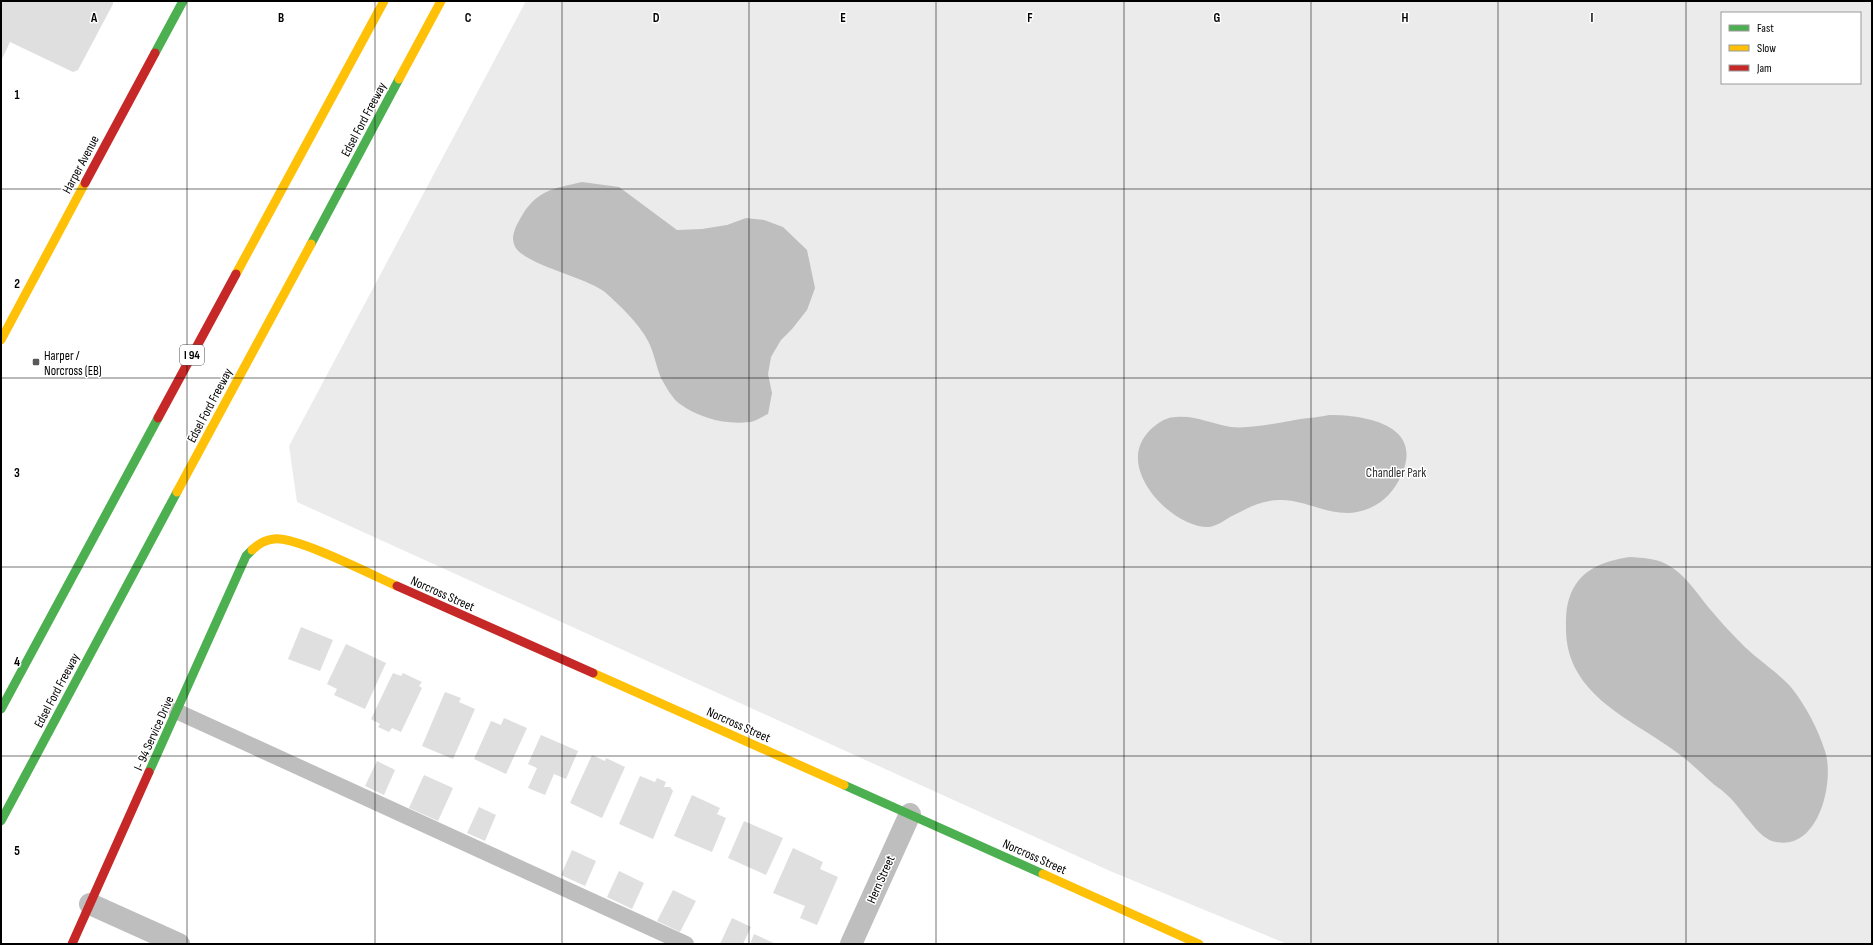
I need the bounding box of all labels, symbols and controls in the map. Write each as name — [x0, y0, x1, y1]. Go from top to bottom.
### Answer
text: A — [90, 10, 98, 26]
text: B — [278, 10, 284, 26]
text: C — [465, 10, 472, 26]
text: D — [653, 10, 660, 26]
text: E — [840, 10, 846, 26]
text: F — [1027, 10, 1033, 26]
text: G — [1214, 10, 1221, 26]
text: H — [1402, 10, 1409, 26]
text: I — [1591, 10, 1594, 26]
legend — [1721, 12, 1861, 84]
text: Fast — [1757, 21, 1774, 36]
text: Slow — [1757, 41, 1776, 56]
text: Jam — [1756, 61, 1772, 76]
street label: Edsel Ford Freeway — [338, 79, 390, 159]
text: 1 — [14, 87, 20, 103]
street label: Harper Avenue — [59, 133, 103, 196]
text: 2 — [14, 276, 20, 292]
road number: I 94 — [180, 345, 204, 365]
place label: Harper / Norcross (EB) — [44, 348, 102, 379]
marker: Harper / Norcross (EB) — [31, 357, 41, 367]
street label: Edsel Ford Freeway — [184, 365, 236, 445]
text: 3 — [14, 465, 20, 481]
park label: Chandler Park — [1366, 465, 1426, 481]
street label: Norcross Street — [408, 573, 477, 615]
street label: Edsel Ford Freeway — [31, 650, 83, 730]
text: 4 — [14, 654, 20, 670]
street label: I- 94 Service Drive — [130, 694, 177, 773]
street label: Norcross Street — [704, 704, 773, 746]
street label: Norcross Street — [1000, 836, 1069, 878]
text: 5 — [14, 843, 20, 859]
street label: Hern Street — [863, 853, 899, 906]

